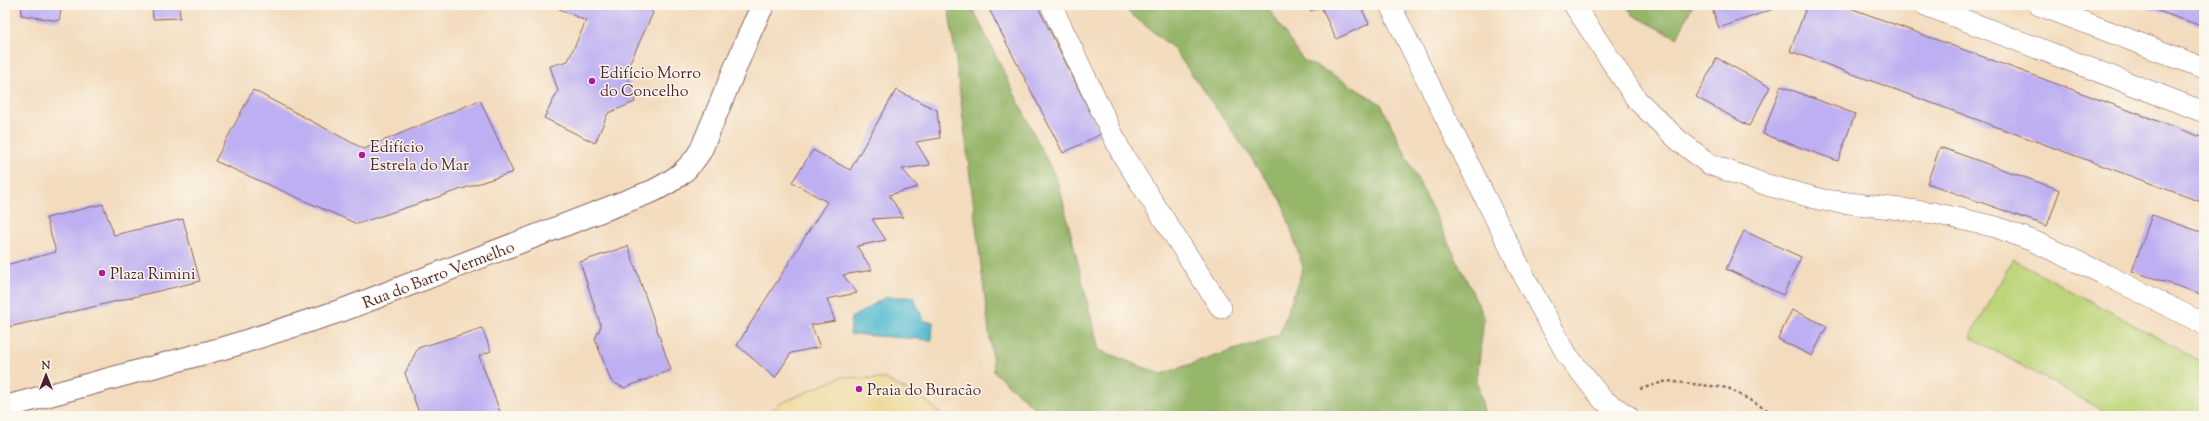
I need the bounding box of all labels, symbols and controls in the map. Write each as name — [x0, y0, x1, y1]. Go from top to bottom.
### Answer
place label: Edifício Morro do Concelho — [600, 63, 701, 104]
marker: Edifício Morro do Concelho — [587, 76, 597, 86]
place label: Edifício Estrela do Mar — [370, 137, 469, 178]
marker: Edifício Estrela do Mar — [357, 150, 367, 160]
street label: Rua do Barro Vermelho — [360, 237, 518, 316]
place label: Plaza Rimini — [110, 264, 196, 287]
marker: Plaza Rimini — [97, 268, 107, 278]
north arrow — [26, 355, 66, 395]
text: N — [41, 358, 51, 374]
place label: Praia do Buracão — [867, 380, 981, 403]
marker: Praia do Buracão — [854, 384, 864, 394]

